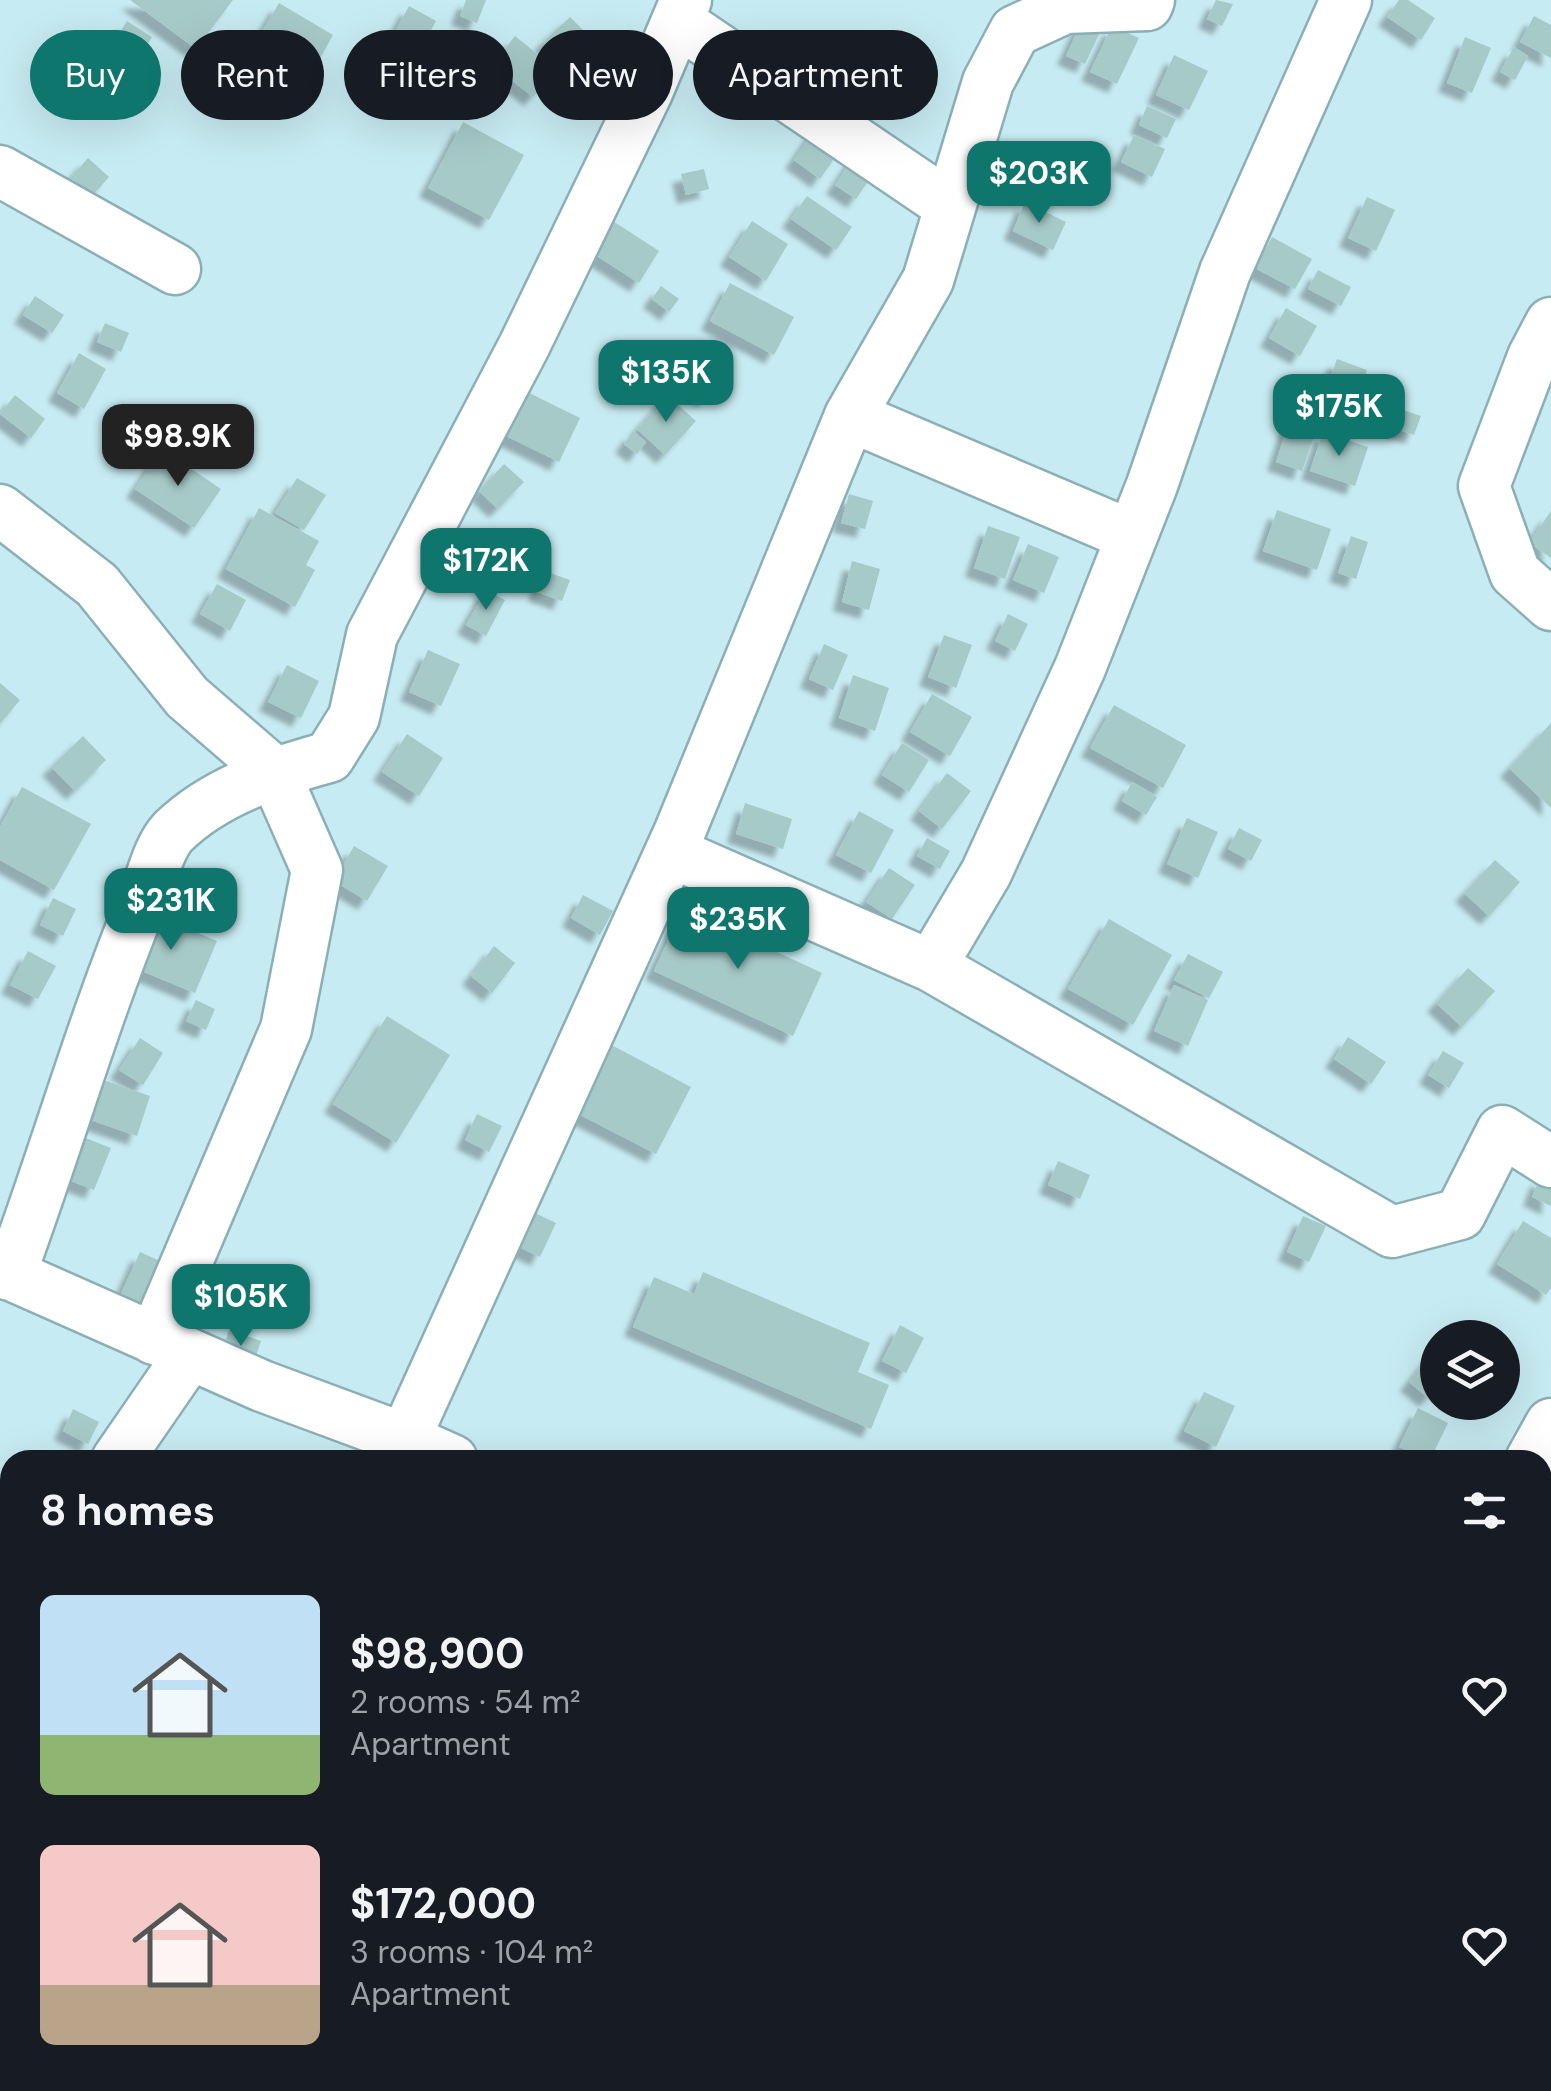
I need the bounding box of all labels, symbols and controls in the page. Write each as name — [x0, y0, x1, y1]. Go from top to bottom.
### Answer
chip: Buy — [30, 30, 161, 120]
chip: Rent — [181, 30, 324, 120]
chip: Filters — [344, 30, 513, 120]
chip: New — [533, 30, 673, 120]
chip: Apartment — [693, 30, 938, 120]
pin: $203K — [969, 141, 1109, 226]
text: $203K — [989, 152, 1089, 194]
pin: $135K — [596, 340, 736, 425]
text: $135K — [620, 351, 712, 393]
pin: $175K — [1269, 374, 1409, 459]
text: $175K — [1295, 385, 1383, 427]
pin: $98.9K — [97, 404, 259, 489]
text: $98.9K — [124, 415, 232, 457]
pin: $172K — [416, 528, 556, 613]
text: $172K — [442, 539, 530, 581]
pin: $231K — [101, 868, 241, 953]
text: $231K — [126, 879, 216, 921]
pin: $235K — [668, 887, 808, 972]
text: $235K — [689, 898, 787, 940]
pin: $105K — [171, 1264, 311, 1349]
text: $105K — [194, 1275, 288, 1317]
map controls — [1420, 1320, 1520, 1420]
button: layers — [1420, 1320, 1520, 1420]
text: 8 homes — [40, 1483, 215, 1538]
icon: filters — [1457, 1483, 1512, 1538]
text: $98,900 — [350, 1626, 524, 1681]
icon: home — [120, 1635, 240, 1755]
icon: heart — [1457, 1668, 1512, 1723]
text: 2 rooms · 54 m² — [350, 1681, 581, 1723]
text: Apartment — [350, 1723, 511, 1765]
text: $172,000 — [350, 1876, 536, 1931]
icon: home — [120, 1885, 240, 2005]
icon: heart — [1457, 1918, 1512, 1973]
text: 3 rooms · 104 m² — [350, 1931, 593, 1973]
text: Apartment — [350, 1973, 511, 2015]

